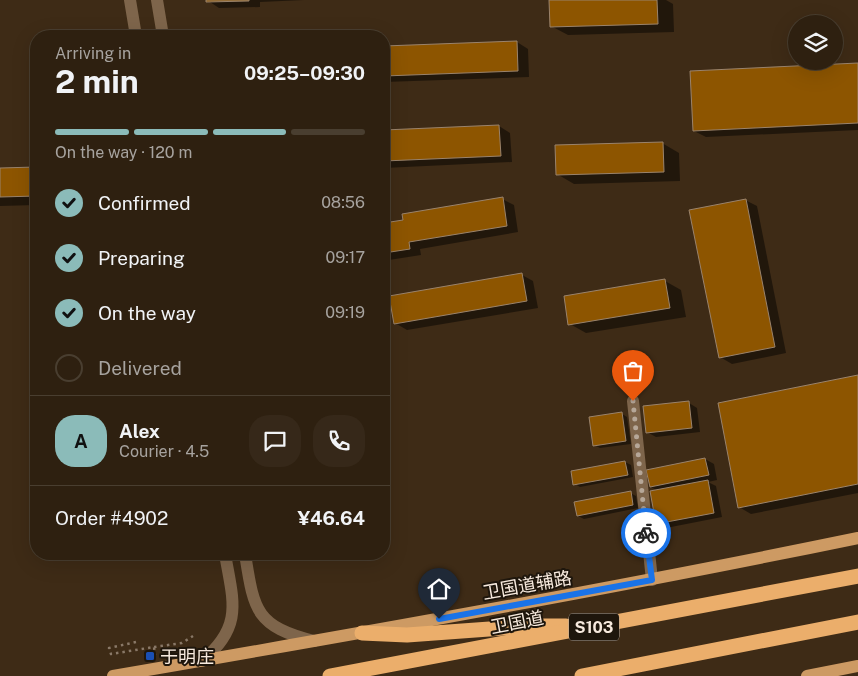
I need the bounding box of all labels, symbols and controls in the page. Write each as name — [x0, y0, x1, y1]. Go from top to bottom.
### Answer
map controls — [788, 15, 843, 70]
button: layers — [788, 15, 843, 70]
text: Arriving in — [55, 44, 131, 63]
text: 09:25–09:30 — [244, 62, 365, 84]
text: 2 min — [55, 63, 139, 100]
text: On the way · 120 m — [55, 143, 192, 162]
icon: check — [55, 189, 83, 217]
text: Confirmed — [98, 192, 191, 214]
text: 08:56 — [321, 193, 365, 212]
icon: check — [55, 244, 83, 272]
text: Preparing — [98, 247, 185, 269]
text: 09:17 — [326, 248, 365, 267]
icon: check — [55, 299, 83, 327]
text: On the way — [98, 302, 196, 324]
text: 09:19 — [325, 303, 365, 322]
pin — [612, 350, 654, 401]
text: Delivered — [98, 357, 182, 379]
icon: bag — [619, 357, 647, 385]
button: chat — [249, 415, 301, 467]
button: phone — [313, 415, 365, 467]
text: Alex — [119, 420, 160, 442]
text: A — [74, 430, 88, 452]
text: Courier · 4.5 — [119, 442, 209, 461]
text: Order #4902 — [55, 507, 168, 529]
text: ¥46.64 — [297, 507, 365, 529]
courier — [621, 508, 671, 558]
icon: bike — [632, 519, 660, 547]
street label: 卫国道辅路 — [481, 567, 573, 603]
pin — [418, 568, 460, 619]
icon: home — [425, 575, 453, 603]
street label: 卫国道 — [488, 607, 546, 637]
road number: S103 — [569, 614, 619, 640]
place label: 于明庄 — [160, 646, 214, 667]
marker: 于明庄 — [144, 650, 156, 662]

